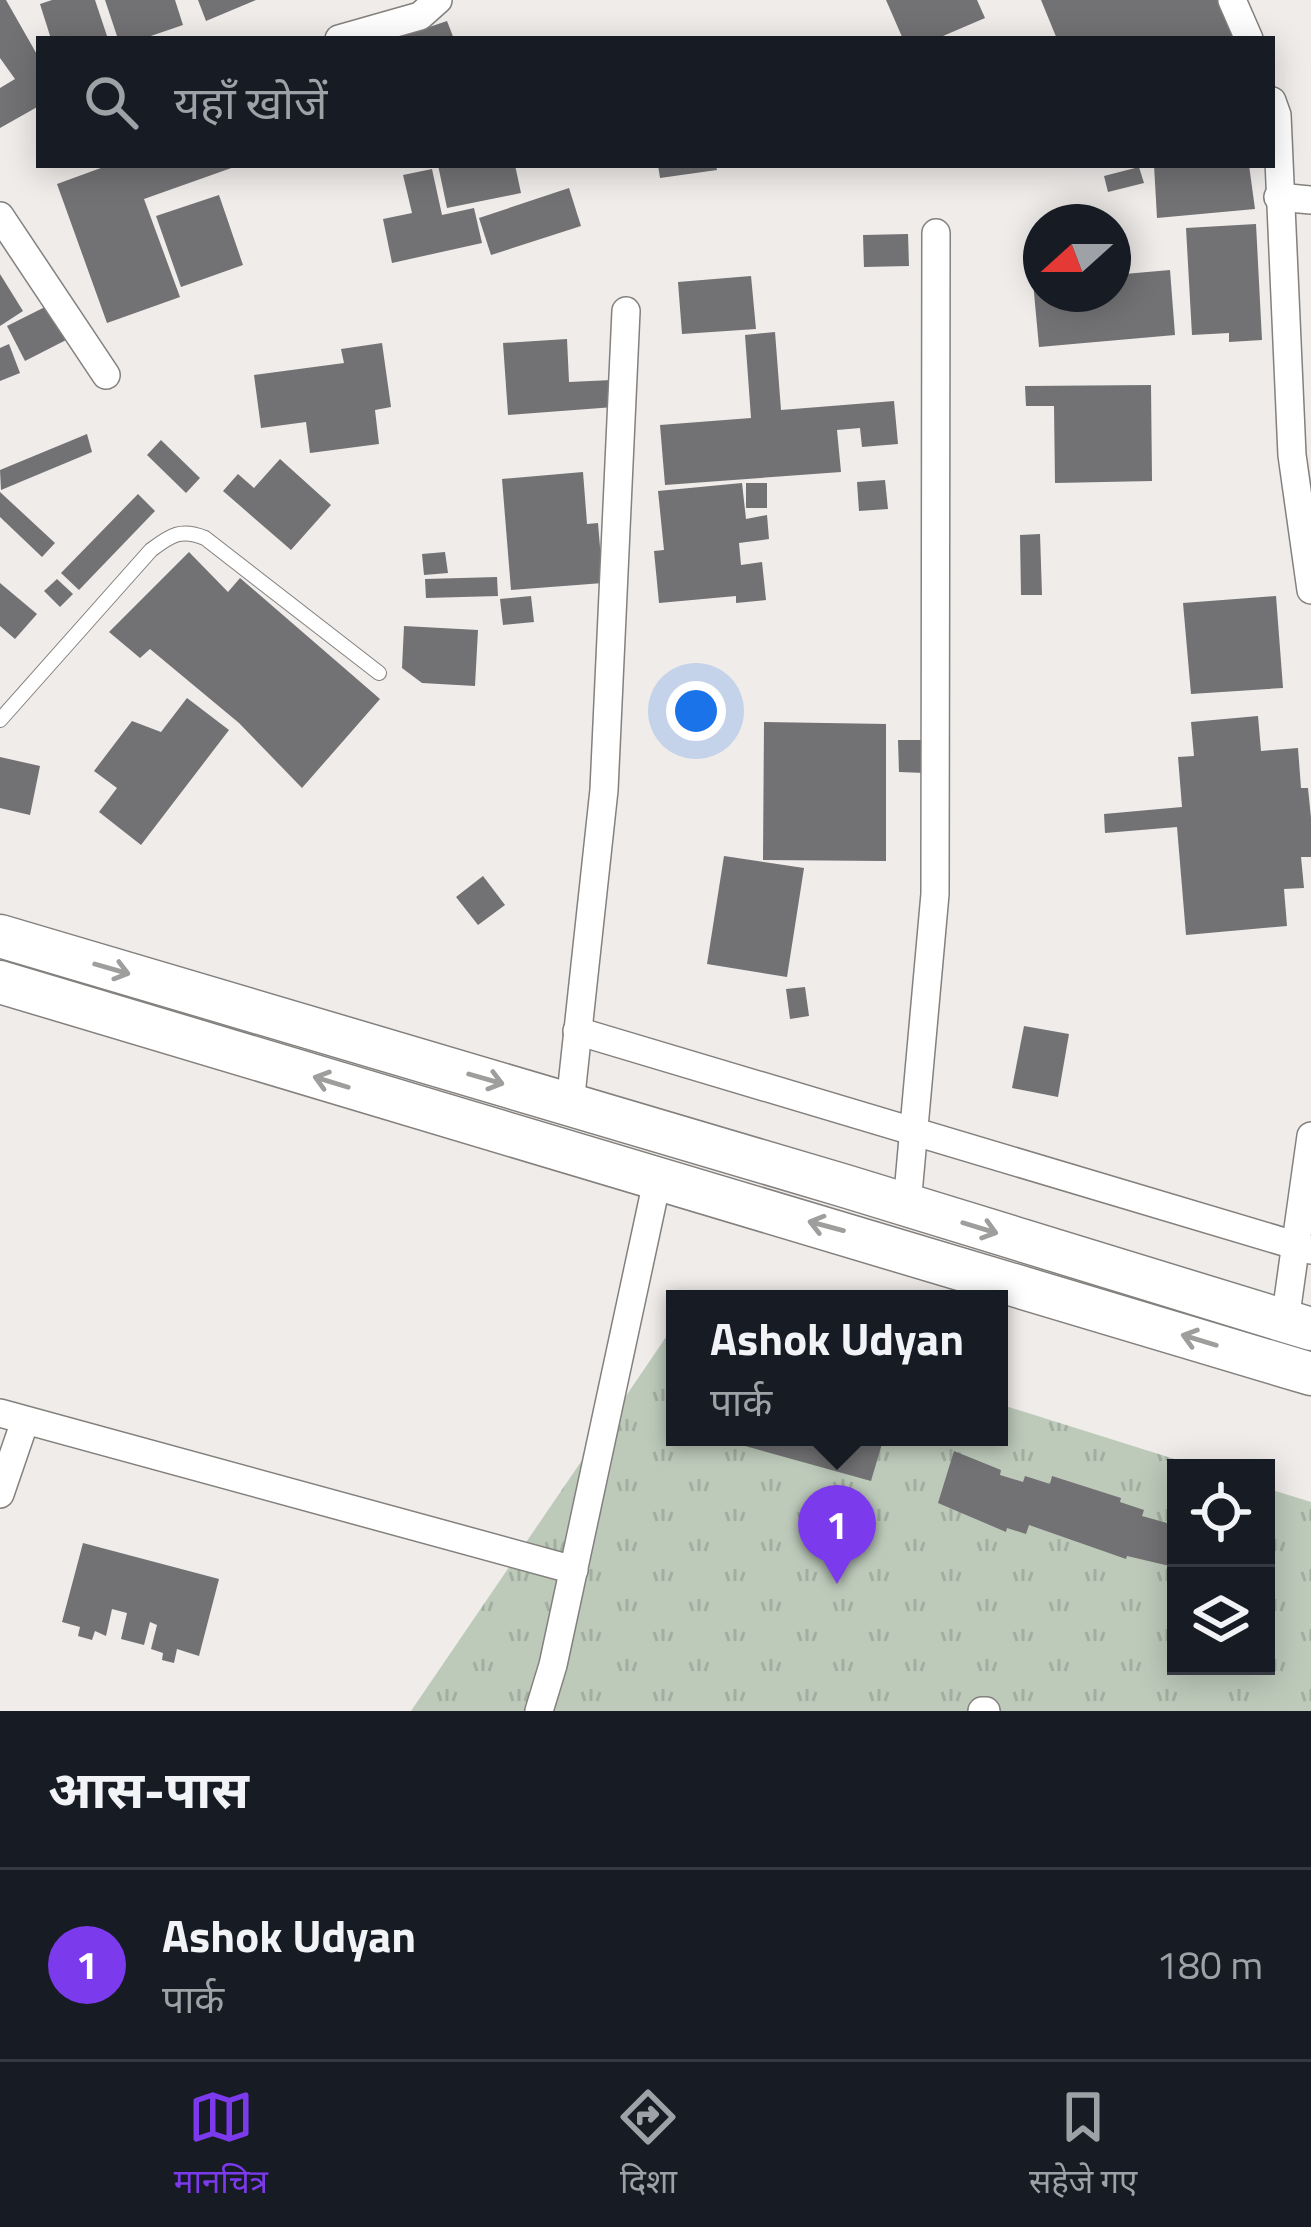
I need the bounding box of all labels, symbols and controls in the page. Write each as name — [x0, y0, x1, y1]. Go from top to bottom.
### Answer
search box — [36, 36, 1275, 168]
text: यहाँ खोजें — [174, 68, 327, 136]
icon: search — [78, 69, 144, 135]
north arrow — [1023, 204, 1131, 312]
your location — [666, 681, 726, 741]
one-way arrow — [92, 959, 130, 981]
one-way arrow — [313, 1070, 351, 1092]
one-way arrow — [466, 1070, 504, 1092]
one-way arrow — [808, 1214, 846, 1236]
one-way arrow — [961, 1218, 999, 1240]
popup — [666, 1290, 1008, 1446]
text: Ashok Udyan — [710, 1304, 964, 1372]
one-way arrow — [1181, 1328, 1219, 1350]
text: पार्क — [710, 1372, 772, 1431]
map controls — [1167, 1459, 1275, 1675]
button: locate — [1167, 1459, 1275, 1567]
pin: 1 — [798, 1485, 876, 1584]
button: layers — [1167, 1567, 1275, 1675]
text: आस-पास — [48, 1750, 249, 1828]
text: Ashok Udyan — [162, 1901, 416, 1969]
text: 1 — [76, 1935, 98, 1994]
text: 180 m — [1156, 1935, 1263, 1994]
text: पार्क — [162, 1969, 224, 2028]
tab: मानचित्र — [174, 2084, 268, 2206]
tab: दिशा — [615, 2084, 681, 2206]
tab: सहेजे गए — [1029, 2084, 1137, 2206]

